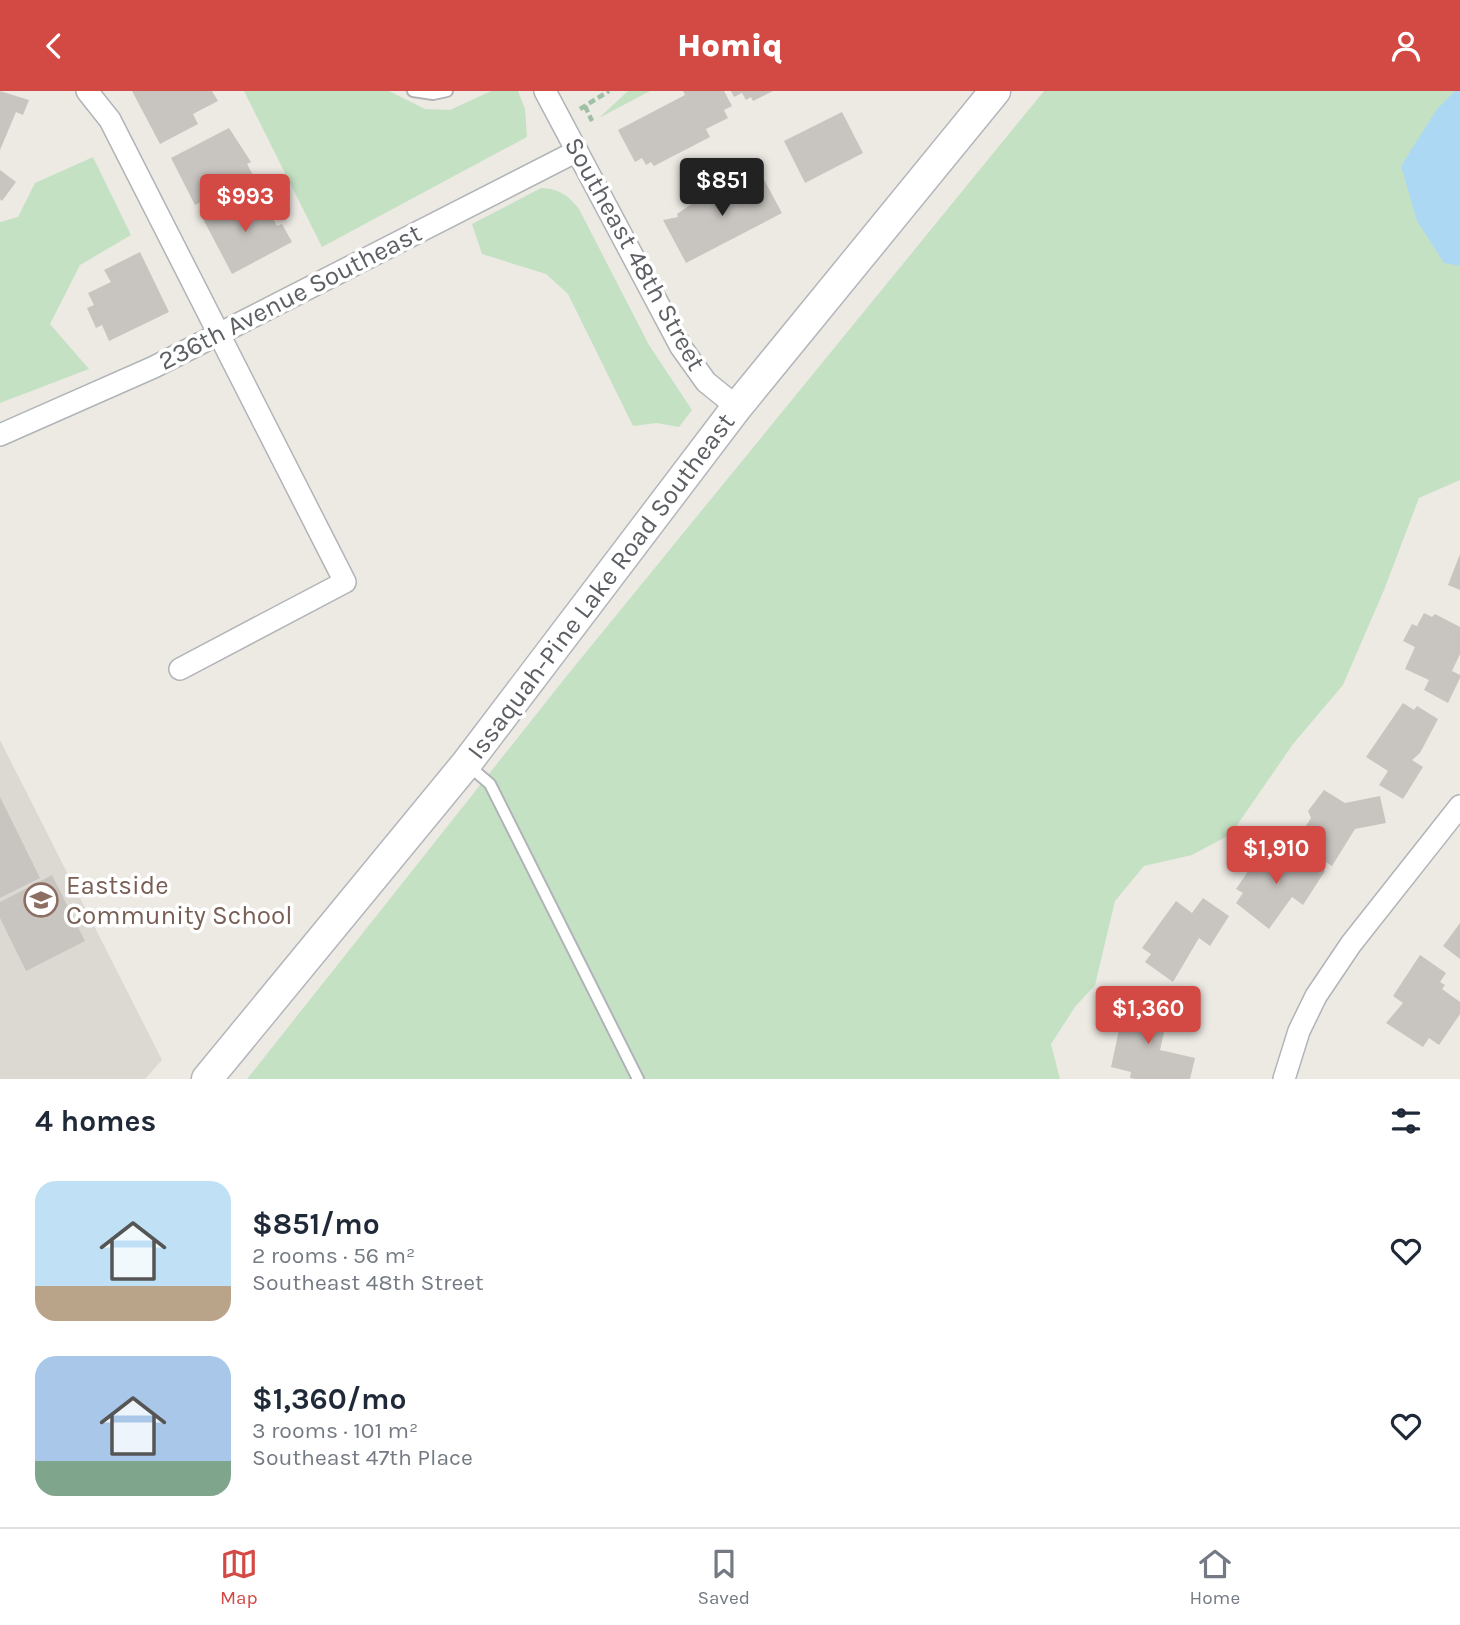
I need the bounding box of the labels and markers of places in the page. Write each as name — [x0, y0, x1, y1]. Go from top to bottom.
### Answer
pin: $851 — [681, 159, 763, 218]
pin: $993 — [204, 174, 286, 234]
pin: $1,910 — [1219, 827, 1333, 886]
place label: Eastside Community School — [66, 870, 293, 931]
school or university icon: Eastside Community School — [22, 881, 60, 919]
pin: $1,360 — [1091, 986, 1205, 1046]

